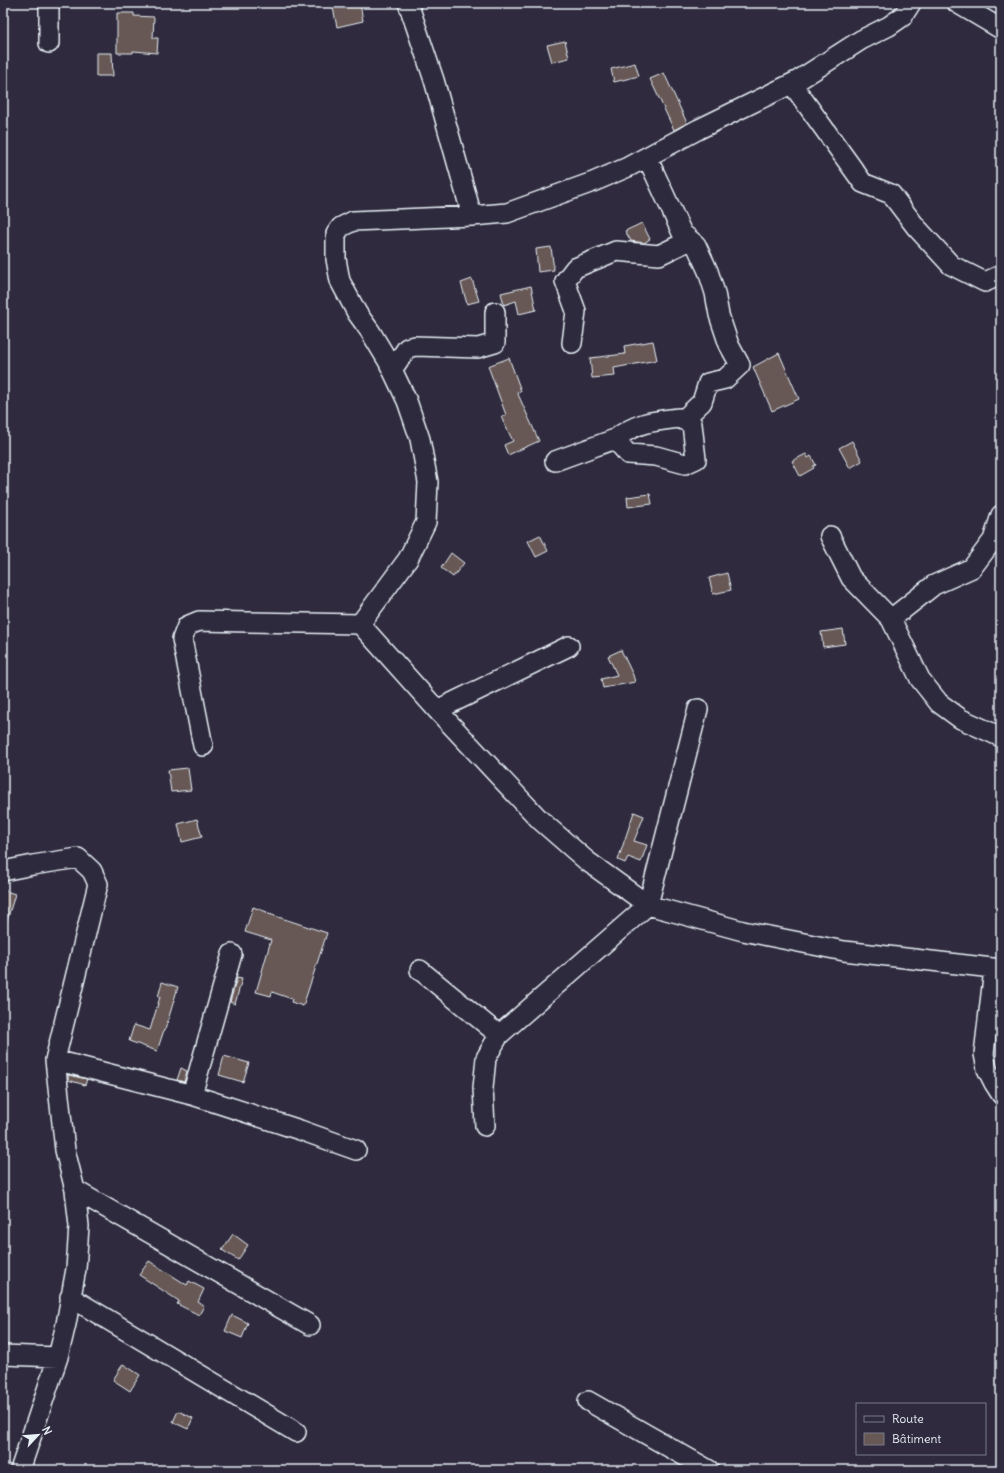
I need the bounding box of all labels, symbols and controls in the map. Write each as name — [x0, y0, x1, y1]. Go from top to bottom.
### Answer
legend — [856, 1403, 986, 1455]
text: Route — [892, 1411, 924, 1426]
north arrow — [18, 1415, 58, 1455]
text: N — [39, 1424, 55, 1437]
text: Bâtiment — [892, 1431, 941, 1446]

